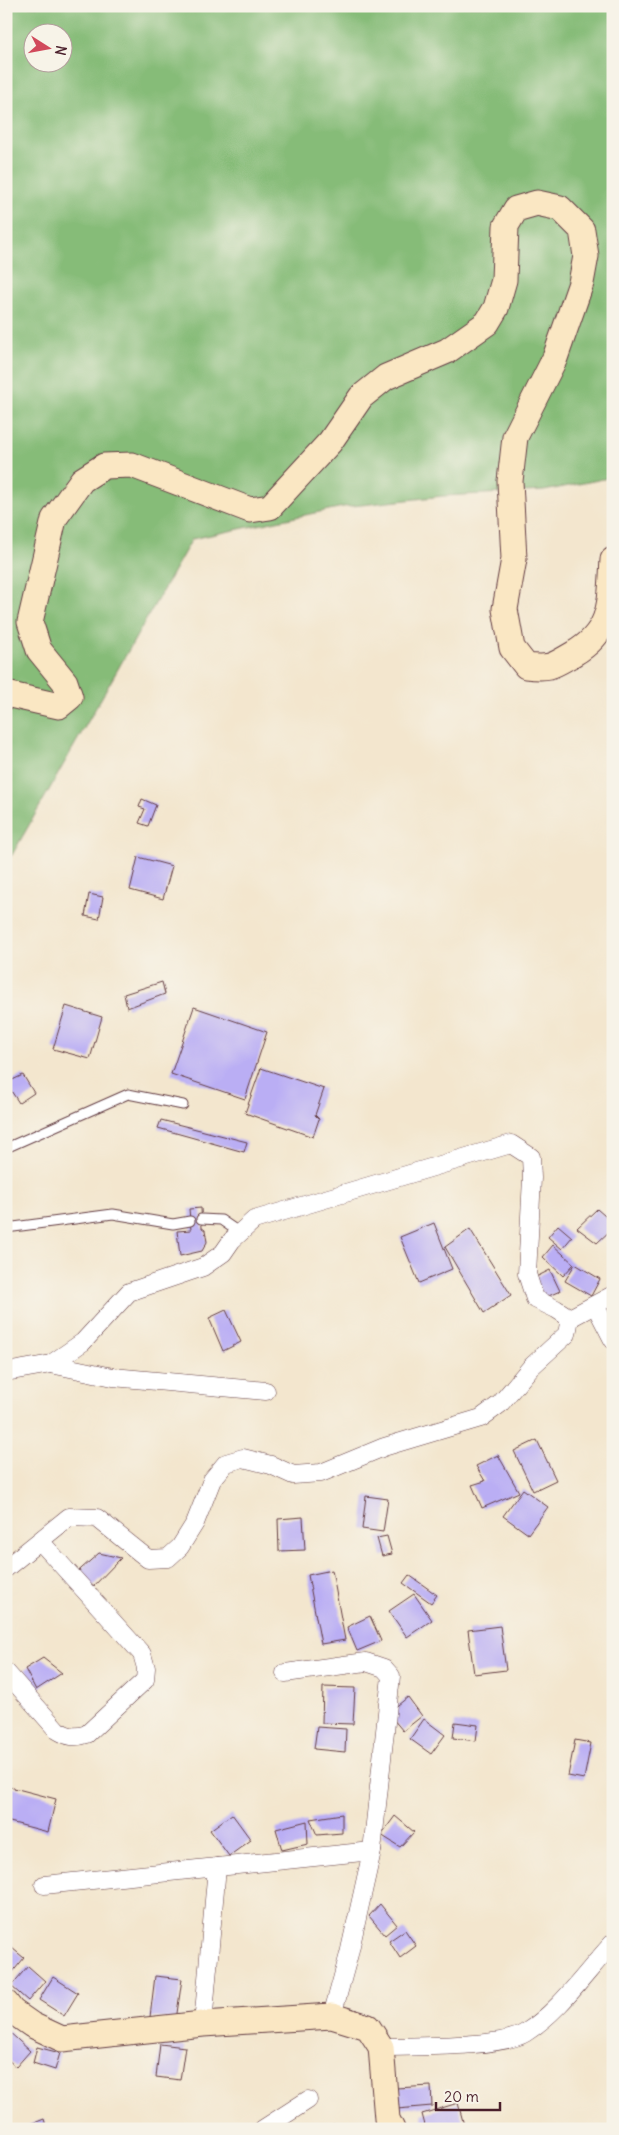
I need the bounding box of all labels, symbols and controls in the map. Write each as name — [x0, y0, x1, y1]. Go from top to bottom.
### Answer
north arrow — [22, 22, 72, 72]
text: N — [51, 44, 71, 57]
scale bar — [436, 2080, 500, 2112]
text: 20 m — [444, 2087, 479, 2106]

